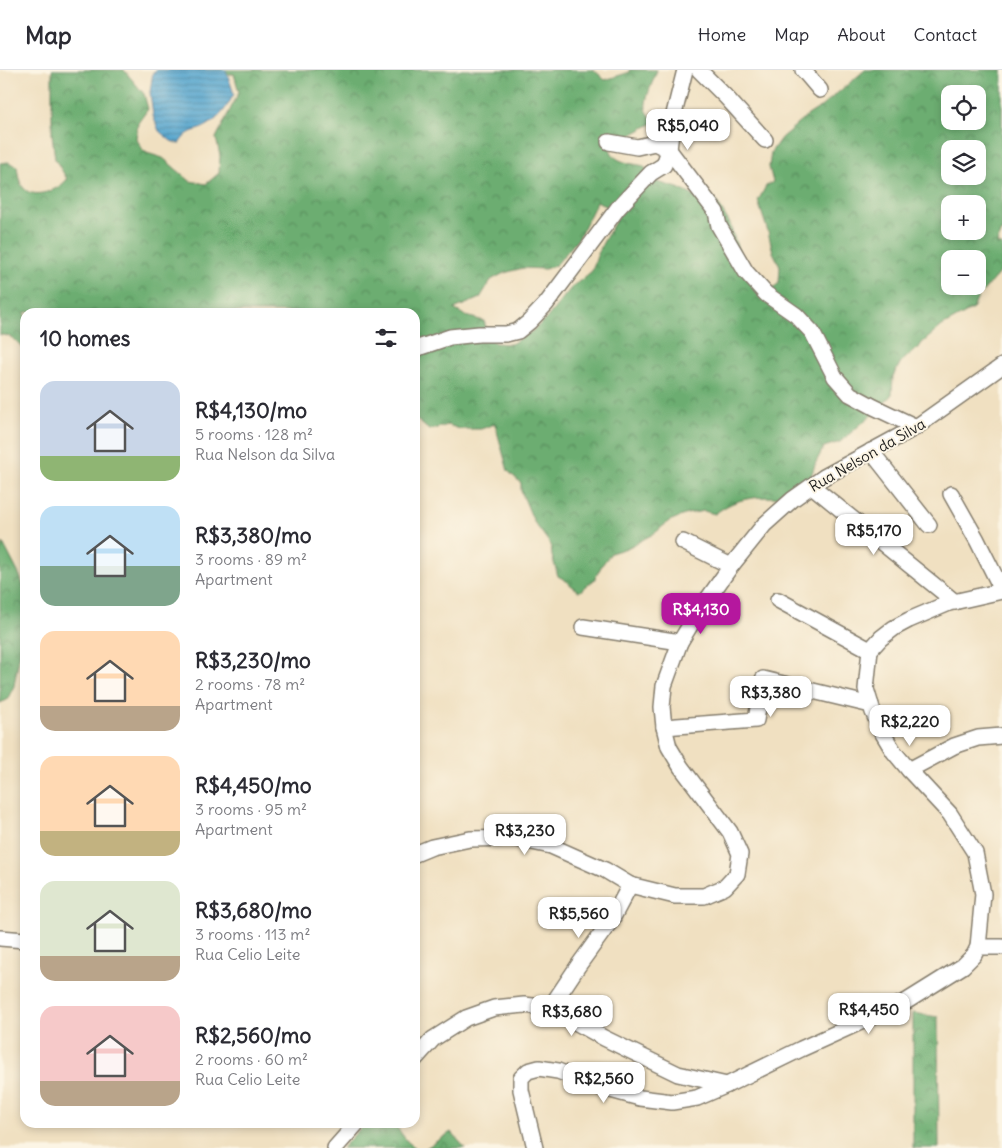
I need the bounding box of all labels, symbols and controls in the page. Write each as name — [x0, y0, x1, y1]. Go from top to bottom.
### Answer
text: Map — [25, 20, 72, 50]
text: Home — [698, 23, 746, 46]
text: Map — [774, 23, 809, 46]
text: About — [837, 23, 885, 46]
text: Contact — [913, 23, 977, 46]
map controls — [941, 85, 986, 295]
button: locate — [941, 85, 986, 130]
pin: R$5,040 — [642, 108, 734, 151]
text: R$5,040 — [657, 115, 719, 135]
button: layers — [941, 140, 986, 185]
button: + — [941, 195, 986, 240]
button: − — [941, 250, 986, 295]
icon: filters — [372, 324, 400, 352]
text: 10 homes — [40, 325, 130, 352]
text: R$4,130/mo — [195, 397, 307, 424]
icon: home — [80, 401, 140, 461]
street label: Rua Nelson da Silva — [805, 414, 929, 496]
text: 5 rooms · 128 m² — [195, 424, 313, 444]
text: Rua Nelson da Silva — [195, 444, 335, 464]
pin: R$5,170 — [828, 514, 920, 556]
text: R$5,170 — [846, 520, 902, 540]
text: R$3,380/mo — [195, 522, 312, 549]
icon: home — [80, 526, 140, 586]
text: 3 rooms · 89 m² — [195, 549, 307, 569]
text: Apartment — [195, 569, 273, 589]
pin: R$4,130 — [655, 592, 747, 635]
text: R$4,130 — [673, 599, 729, 619]
text: R$3,230/mo — [195, 647, 311, 674]
icon: home — [80, 651, 140, 711]
text: 2 rooms · 78 m² — [195, 674, 305, 694]
pin: R$3,380 — [725, 676, 817, 718]
text: R$3,380 — [741, 682, 801, 702]
text: Apartment — [195, 694, 273, 714]
pin: R$2,220 — [864, 704, 956, 747]
text: R$2,220 — [880, 711, 940, 731]
text: R$4,450/mo — [195, 772, 312, 799]
icon: home — [80, 776, 140, 836]
text: 3 rooms · 95 m² — [195, 799, 307, 819]
pin: R$3,230 — [479, 814, 571, 856]
text: Apartment — [195, 819, 273, 839]
text: R$3,230 — [495, 820, 555, 840]
pin: R$5,560 — [533, 896, 625, 939]
text: R$3,680/mo — [195, 897, 312, 924]
icon: home — [80, 901, 140, 961]
text: R$5,560 — [549, 903, 609, 923]
text: 3 rooms · 113 m² — [195, 924, 310, 944]
text: Rua Celio Leite — [195, 944, 300, 964]
pin: R$4,450 — [823, 992, 915, 1035]
pin: R$3,680 — [526, 994, 618, 1037]
text: R$4,450 — [839, 999, 899, 1019]
text: R$3,680 — [542, 1001, 602, 1021]
text: R$2,560/mo — [195, 1022, 311, 1049]
icon: home — [80, 1026, 140, 1086]
text: 2 rooms · 60 m² — [195, 1049, 308, 1069]
pin: R$2,560 — [558, 1062, 650, 1104]
text: R$2,560 — [574, 1068, 634, 1088]
text: Rua Celio Leite — [195, 1069, 300, 1089]

